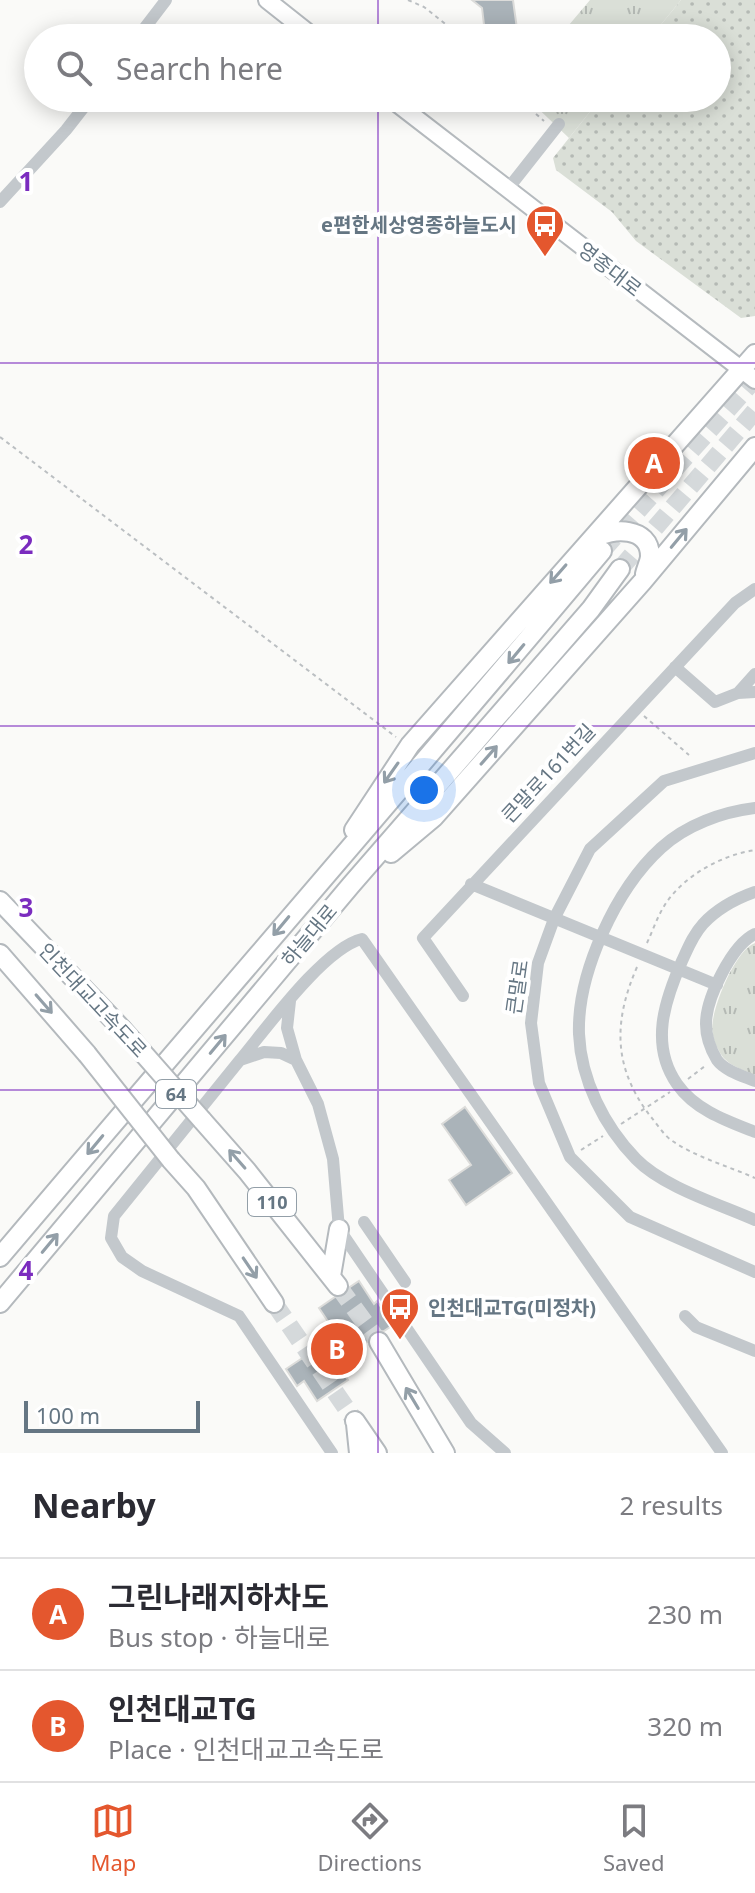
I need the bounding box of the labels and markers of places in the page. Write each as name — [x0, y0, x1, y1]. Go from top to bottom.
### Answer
bus stop icon: e편한세상영종하늘도시 — [524, 203, 566, 258]
place label: e편한세상영종하늘도시 — [321, 211, 517, 238]
pin: A — [628, 433, 680, 493]
bus stop icon: 인천대교TG(미정차) — [379, 1286, 421, 1341]
place label: 인천대교TG(미정차) — [428, 1294, 596, 1321]
pin: B — [311, 1319, 363, 1379]

